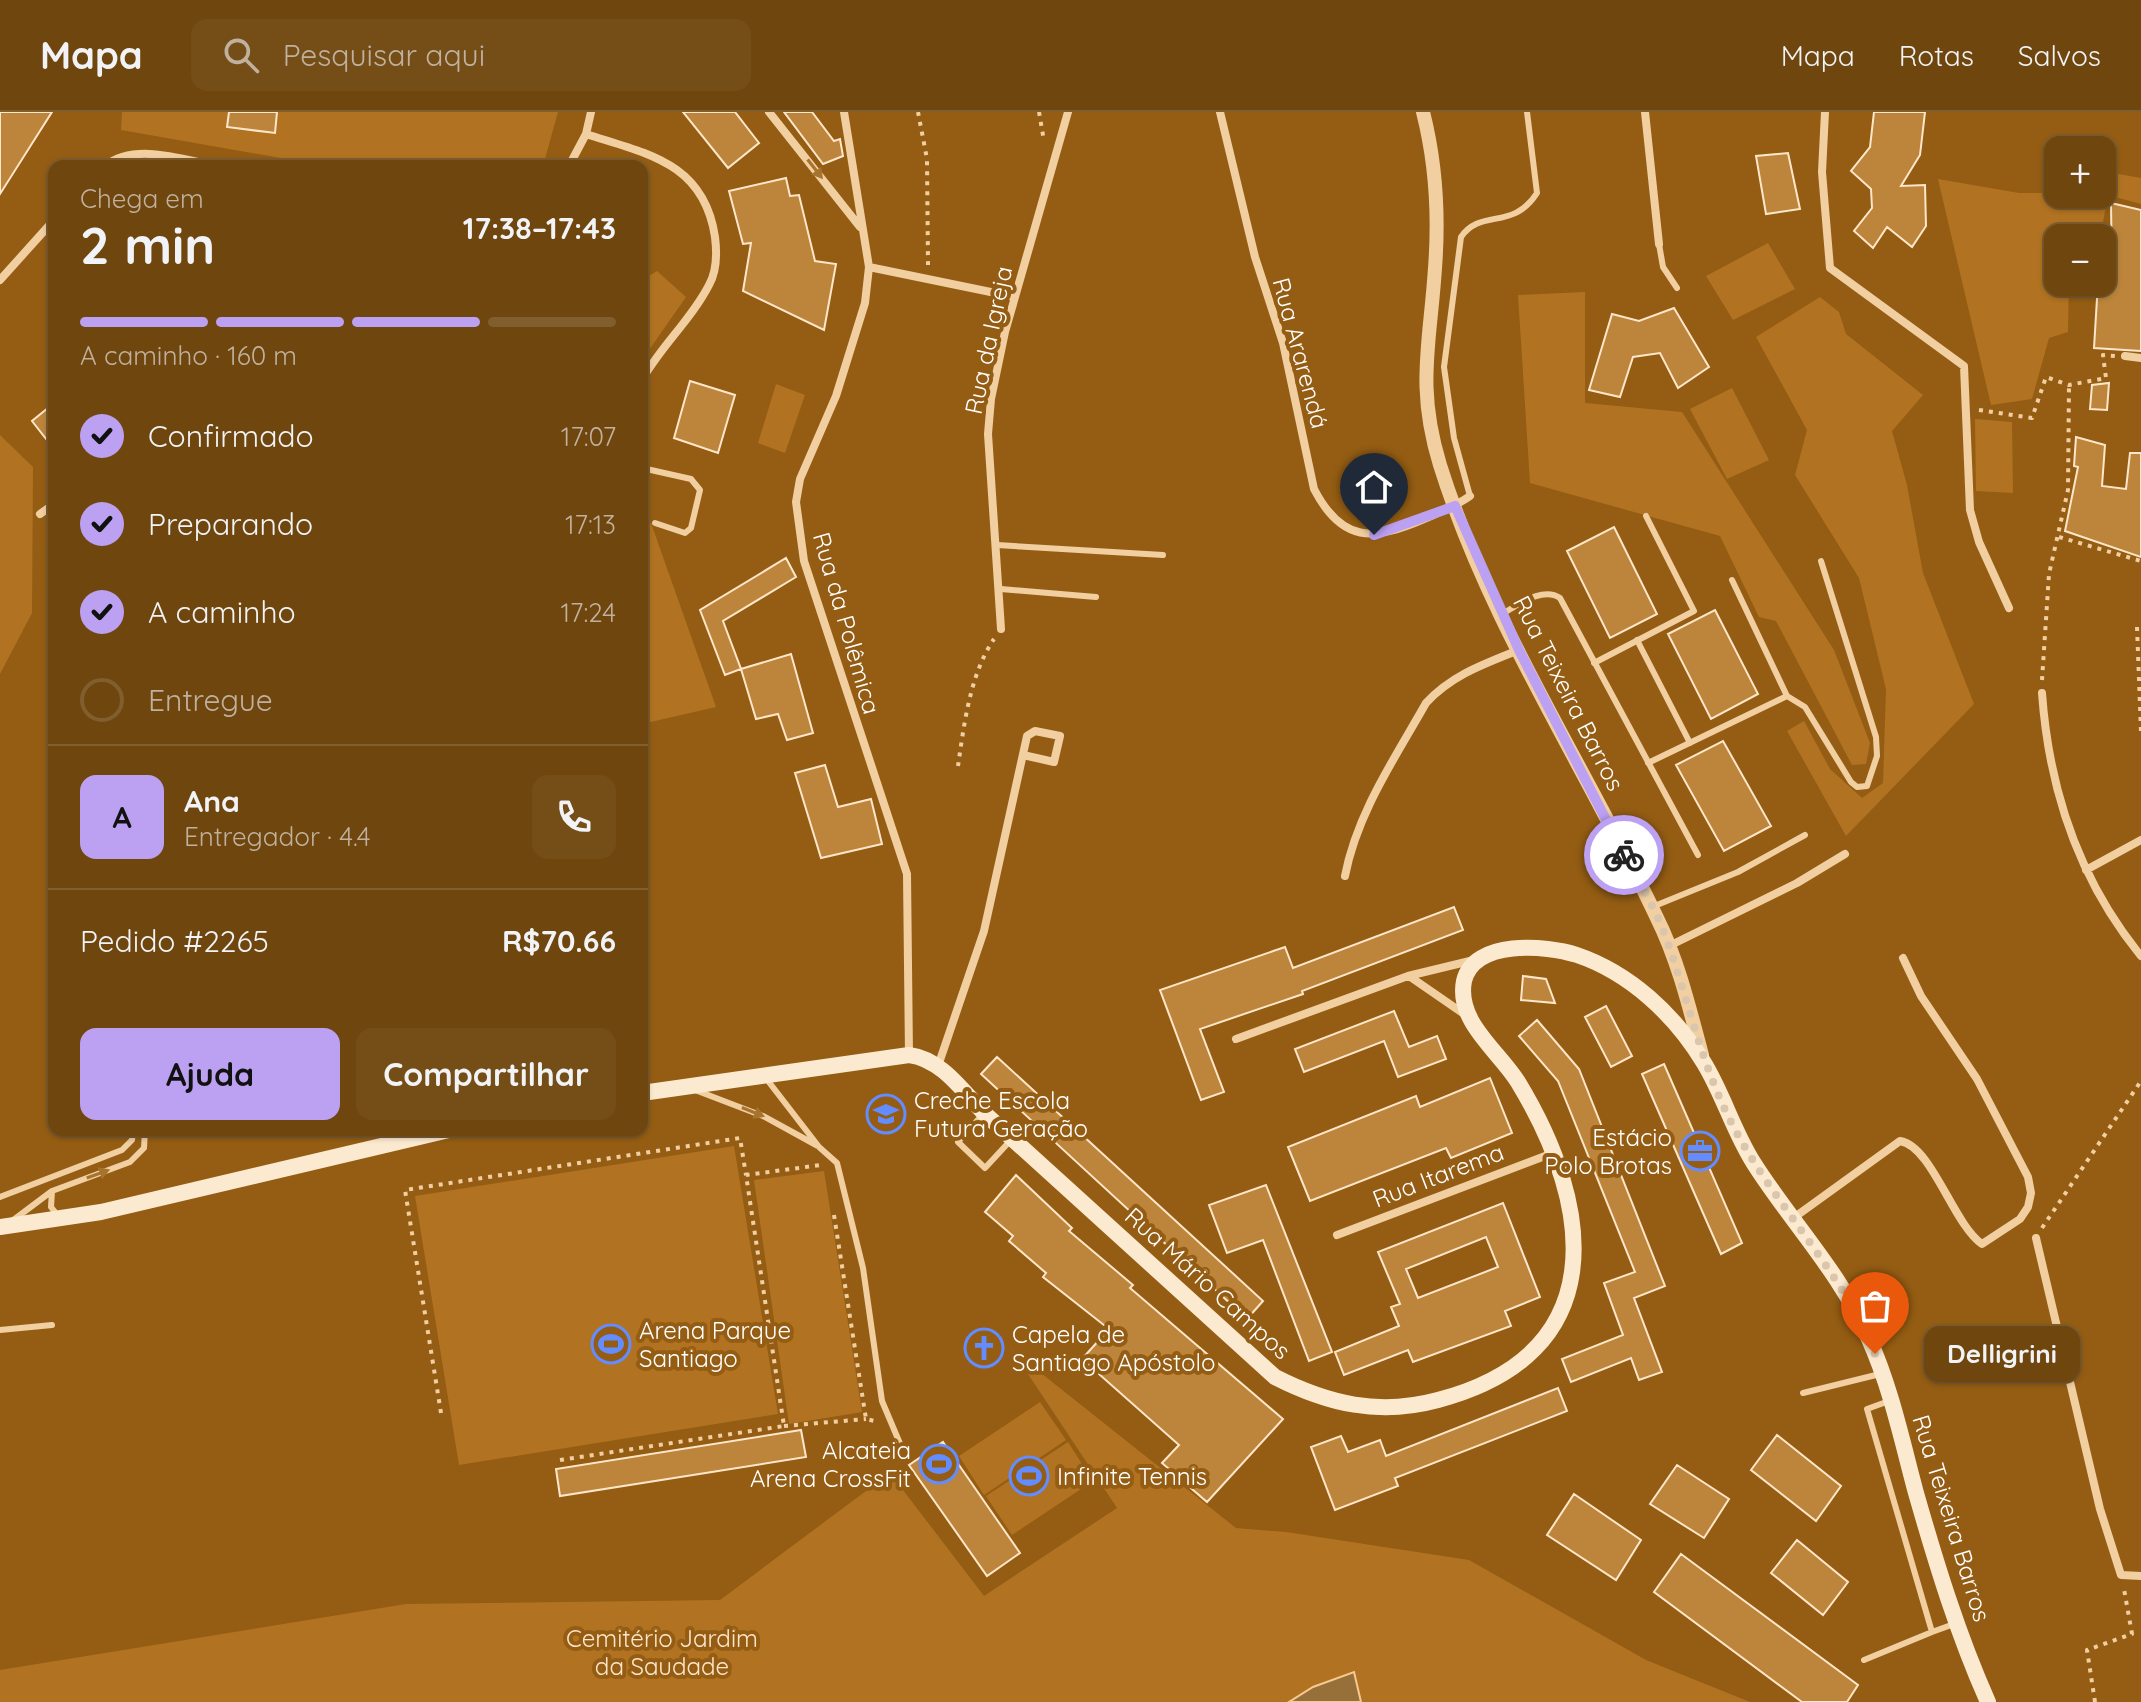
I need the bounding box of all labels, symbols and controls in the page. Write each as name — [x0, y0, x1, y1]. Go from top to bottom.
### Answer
search box — [191, 19, 751, 91]
text: Mapa — [40, 31, 143, 79]
icon: search — [219, 33, 263, 77]
text: Pesquisar aqui — [283, 36, 485, 74]
text: Mapa — [1781, 38, 1855, 73]
text: Rotas — [1899, 38, 1974, 73]
text: Salvos — [2018, 38, 2101, 73]
map controls — [2044, 136, 2116, 296]
button: + — [2044, 136, 2116, 208]
one-way arrow — [806, 159, 823, 179]
text: Chega em — [80, 182, 204, 215]
text: 17:38–17:43 — [463, 209, 616, 247]
text: 2 min — [80, 212, 215, 277]
button: − — [2044, 224, 2116, 296]
street label: Rua da Igreja — [958, 263, 1018, 417]
street label: Rua Ararendá — [1266, 274, 1336, 432]
text: A caminho · 160 m — [80, 339, 297, 372]
icon: check — [80, 414, 124, 458]
text: Confirmado — [148, 417, 314, 455]
text: 17:07 — [561, 420, 616, 453]
pin — [1340, 453, 1408, 535]
icon: home — [1352, 465, 1396, 509]
icon: check — [80, 502, 124, 546]
text: Preparando — [148, 505, 313, 543]
text: 17:13 — [565, 508, 616, 541]
street label: Rua da Polêmica — [807, 529, 887, 717]
icon: check — [80, 590, 124, 634]
street label: Rua Teixeira Barros — [1507, 590, 1631, 796]
text: A caminho — [148, 593, 296, 631]
text: 17:24 — [560, 596, 616, 629]
text: Entregue — [148, 681, 273, 719]
button: phone — [532, 775, 616, 859]
text: Ana — [184, 782, 240, 820]
text: A — [112, 798, 132, 836]
courier — [1584, 815, 1664, 895]
text: Entregador · 4.4 — [184, 820, 371, 853]
icon: bike — [1602, 833, 1646, 877]
text: Pedido #2265 — [80, 922, 269, 960]
text: R$70.66 — [502, 922, 616, 960]
button: Ajuda — [80, 1028, 340, 1120]
button: Compartilhar — [356, 1028, 616, 1120]
place label: Creche Escola Futura Geração — [914, 1085, 1088, 1143]
school or university icon: Creche Escola Futura Geração — [865, 1093, 907, 1135]
one-way arrow — [741, 1106, 765, 1119]
place label: Estácio Polo Brotas — [1544, 1122, 1672, 1180]
office icon: Estácio Polo Brotas — [1679, 1130, 1721, 1172]
street label: Rua Itarema — [1368, 1136, 1508, 1214]
one-way arrow — [86, 1167, 110, 1180]
street label: Rua Mário Campos — [1119, 1201, 1297, 1365]
pin — [1841, 1272, 1909, 1354]
icon: bag — [1853, 1284, 1897, 1328]
place label: Arena Parque Santiago — [639, 1315, 791, 1373]
place label: Capela de Santiago Apóstolo — [1012, 1319, 1215, 1377]
sports icon: Arena Parque Santiago — [590, 1323, 632, 1365]
callout: Delligrini — [1923, 1326, 2079, 1382]
church icon: Capela de Santiago Apóstolo — [963, 1327, 1005, 1369]
text: Delligrini — [1947, 1337, 2057, 1370]
street label: Rua Teixeira Barros — [1906, 1411, 1998, 1625]
place label: Alcateia Arena CrossFit — [750, 1435, 911, 1493]
sports icon: Alcateia Arena CrossFit — [918, 1443, 960, 1485]
sports icon: Infinite Tennis — [1008, 1455, 1050, 1497]
place label: Infinite Tennis — [1057, 1461, 1207, 1491]
park label: Cemitério Jardim da Saudade — [566, 1623, 758, 1681]

